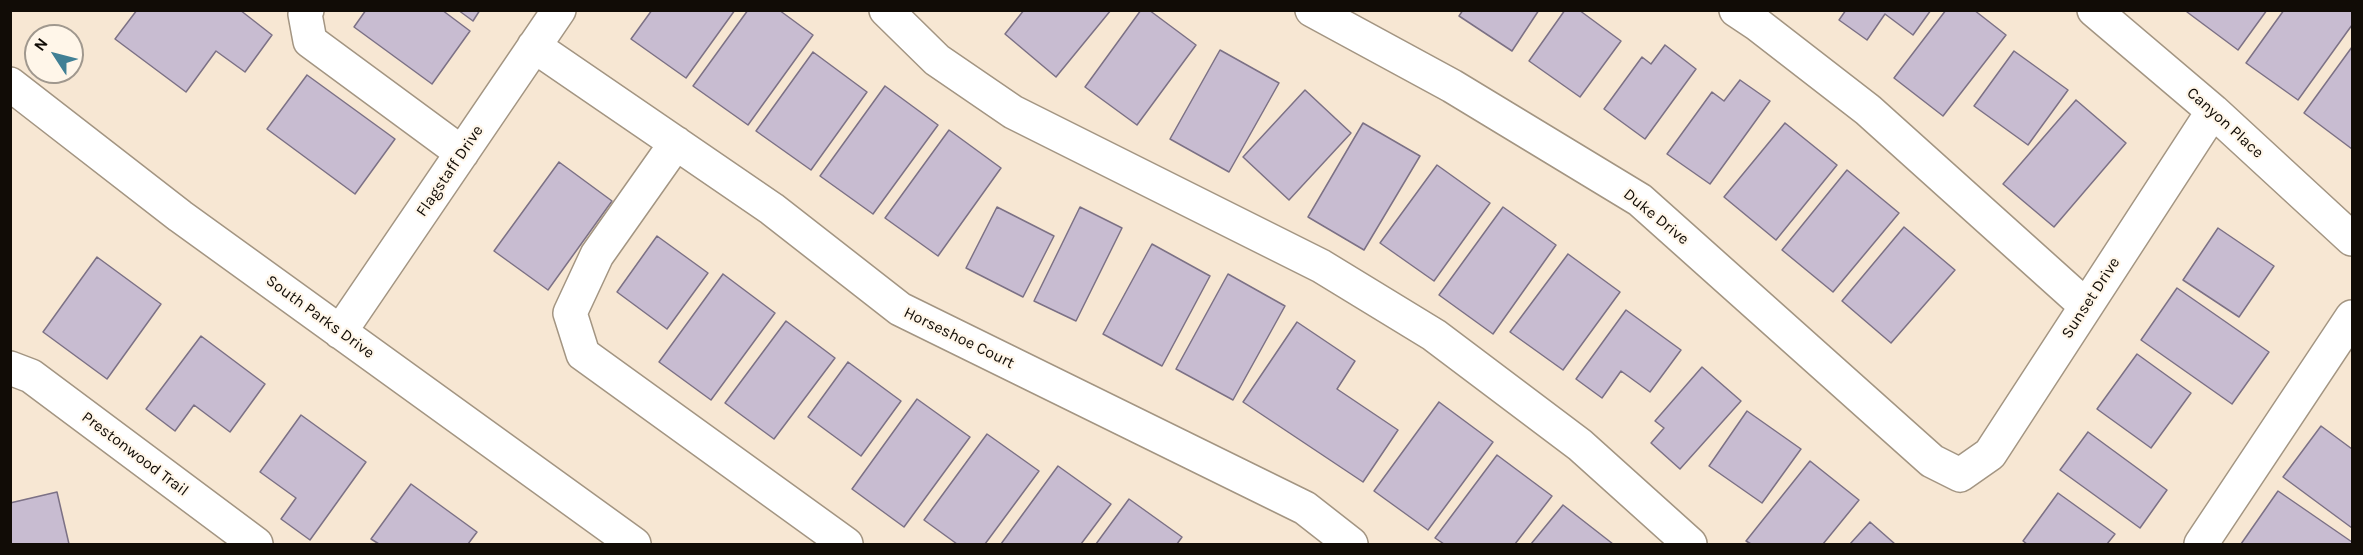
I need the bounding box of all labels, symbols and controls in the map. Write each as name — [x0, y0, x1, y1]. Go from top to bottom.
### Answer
north arrow — [24, 24, 84, 84]
text: N — [30, 34, 52, 55]
street label: Canyon Place — [2183, 84, 2267, 162]
street label: Flagstaff Drive — [412, 122, 488, 220]
street label: Duke Drive — [1619, 185, 1693, 249]
street label: Sunset Drive — [2058, 254, 2124, 342]
street label: South Parks Drive — [262, 271, 378, 363]
street label: Horseshoe Court — [901, 303, 1017, 373]
street label: Prestonwood Trail — [78, 408, 192, 500]

